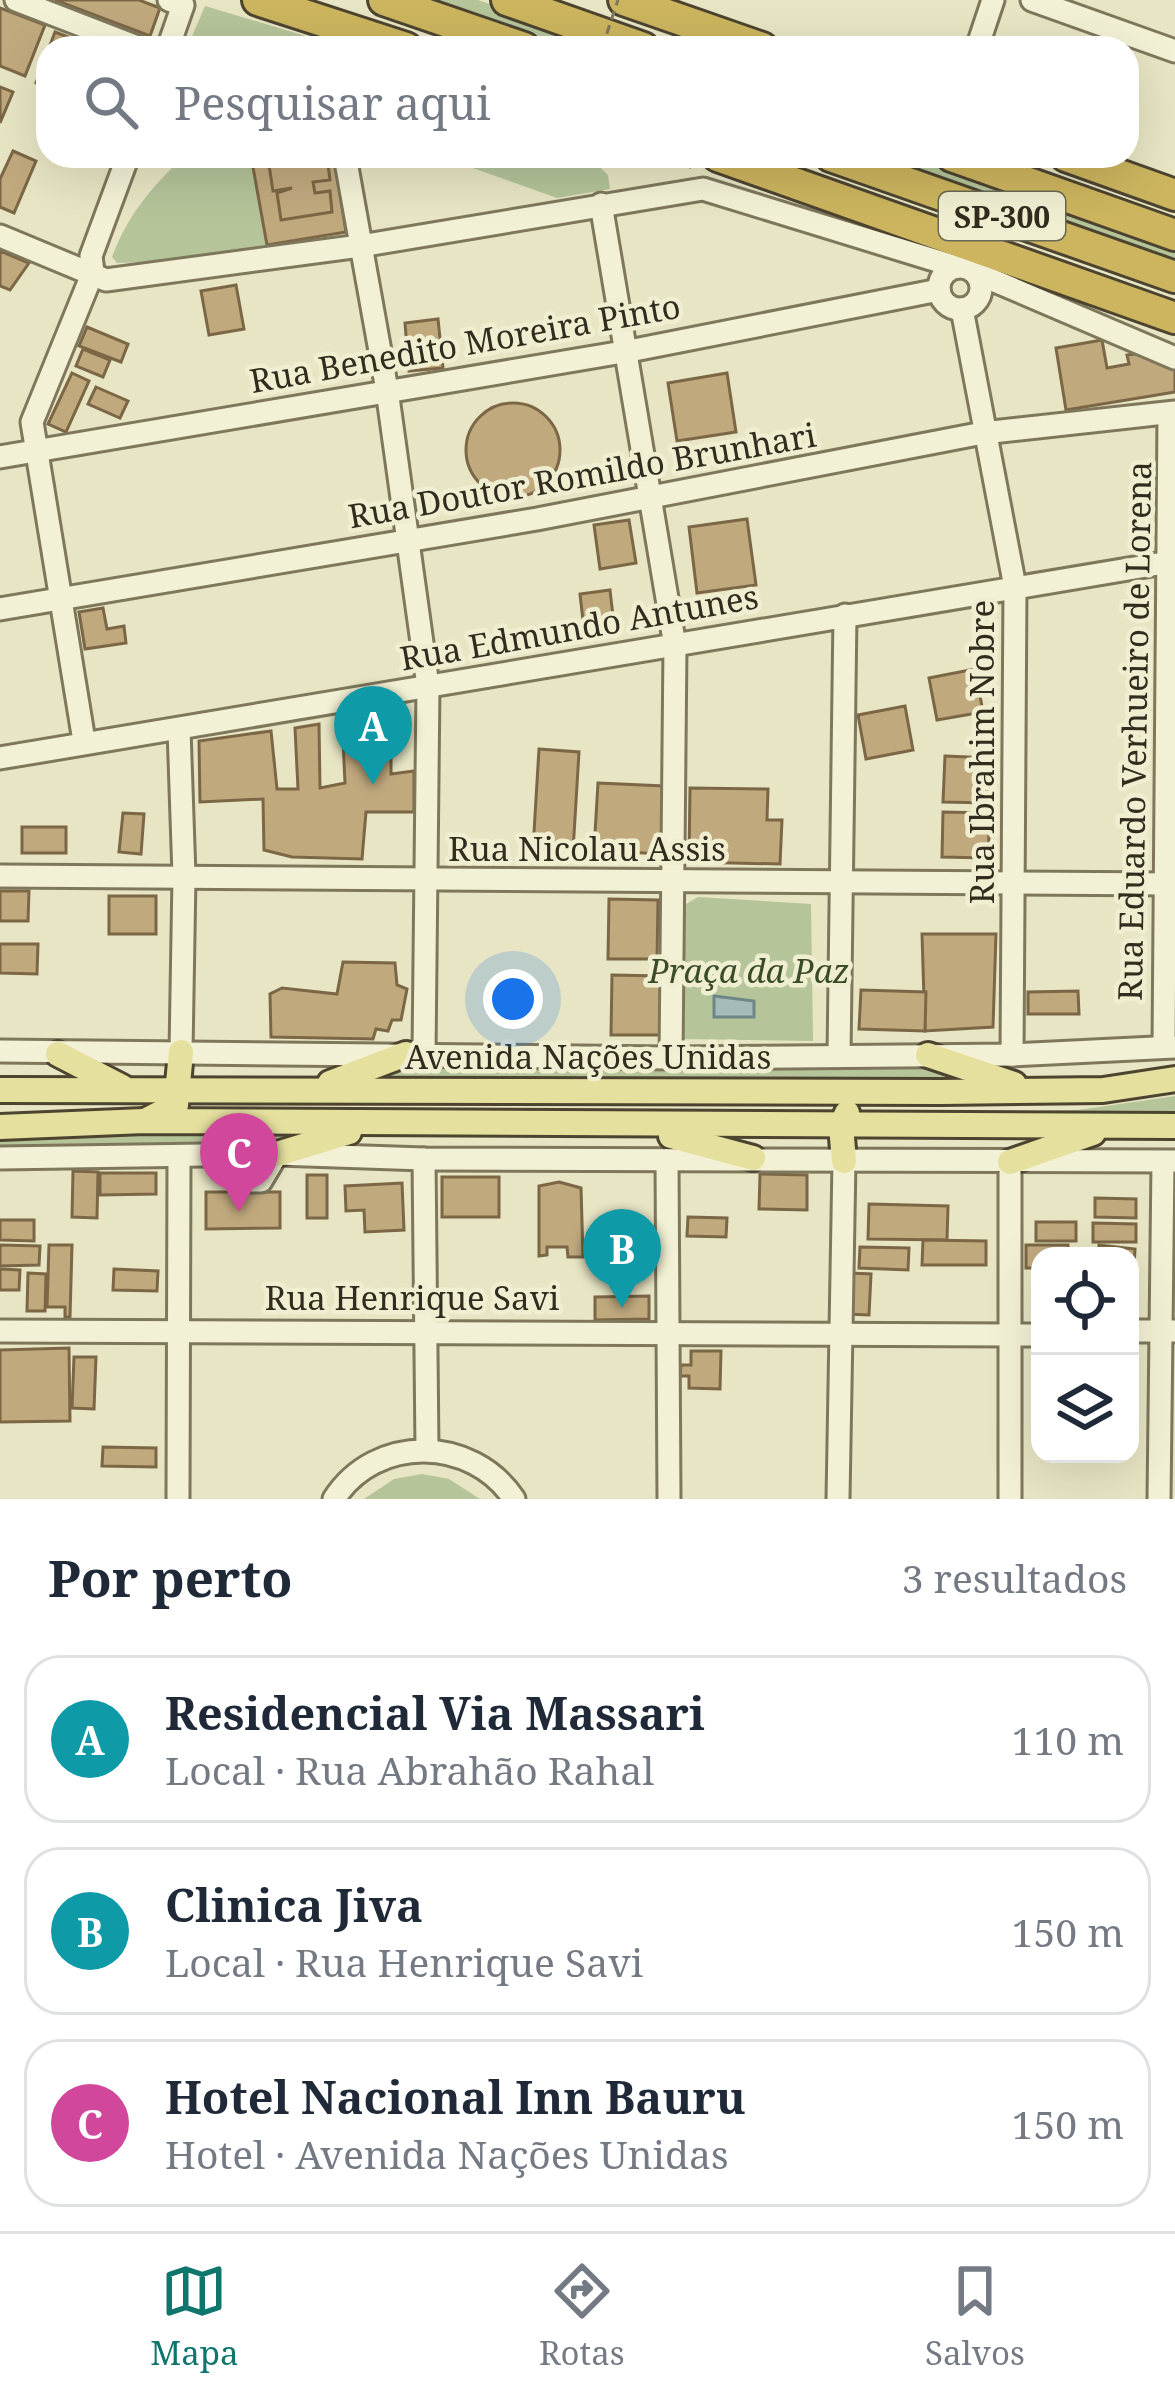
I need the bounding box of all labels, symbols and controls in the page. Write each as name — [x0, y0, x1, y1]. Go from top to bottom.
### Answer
search box — [36, 36, 1139, 168]
icon: search — [78, 69, 144, 135]
text: Pesquisar aqui — [174, 72, 491, 133]
road number: SP-300 — [939, 192, 1065, 240]
street label: Rua Benedito Moreira Pinto — [246, 283, 684, 403]
street label: Rua Doutor Romildo Brunhari — [345, 412, 820, 538]
street label: Rua Eduardo Verhueiro de Lorena — [1107, 461, 1161, 1001]
street label: Rua Edmundo Antunes — [396, 573, 762, 681]
street label: Rua Ibrahim Nobre — [959, 600, 1004, 904]
pin: A — [334, 686, 412, 785]
street label: Rua Nicolau Assis — [448, 826, 726, 871]
park label: Praça da Paz — [647, 948, 850, 993]
your location — [483, 969, 543, 1029]
street label: Avenida Nações Unidas — [405, 1034, 771, 1079]
pin: C — [200, 1113, 278, 1212]
pin: B — [583, 1209, 661, 1308]
map controls — [1031, 1247, 1139, 1463]
button: locate — [1031, 1247, 1139, 1355]
street label: Rua Henrique Savi — [265, 1275, 560, 1320]
button: layers — [1031, 1355, 1139, 1463]
text: Por perto — [48, 1542, 293, 1612]
text: 3 resultados — [902, 1551, 1127, 1604]
text: Residencial Via Massari — [165, 1682, 705, 1743]
text: A — [75, 1713, 105, 1766]
text: 110 m — [1012, 1713, 1124, 1766]
text: Local · Rua Abrahão Rahal — [165, 1743, 654, 1796]
text: Clinica Jiva — [165, 1874, 423, 1935]
text: B — [77, 1905, 103, 1958]
text: 150 m — [1012, 1905, 1124, 1958]
text: Local · Rua Henrique Savi — [165, 1935, 643, 1988]
text: Hotel Nacional Inn Bauru — [165, 2066, 746, 2127]
text: C — [77, 2097, 103, 2150]
text: 150 m — [1012, 2097, 1124, 2150]
text: Hotel · Avenida Nações Unidas — [165, 2127, 729, 2180]
tab: Mapa — [150, 2258, 239, 2375]
tab: Rotas — [539, 2258, 625, 2375]
tab: Salvos — [925, 2258, 1025, 2375]

